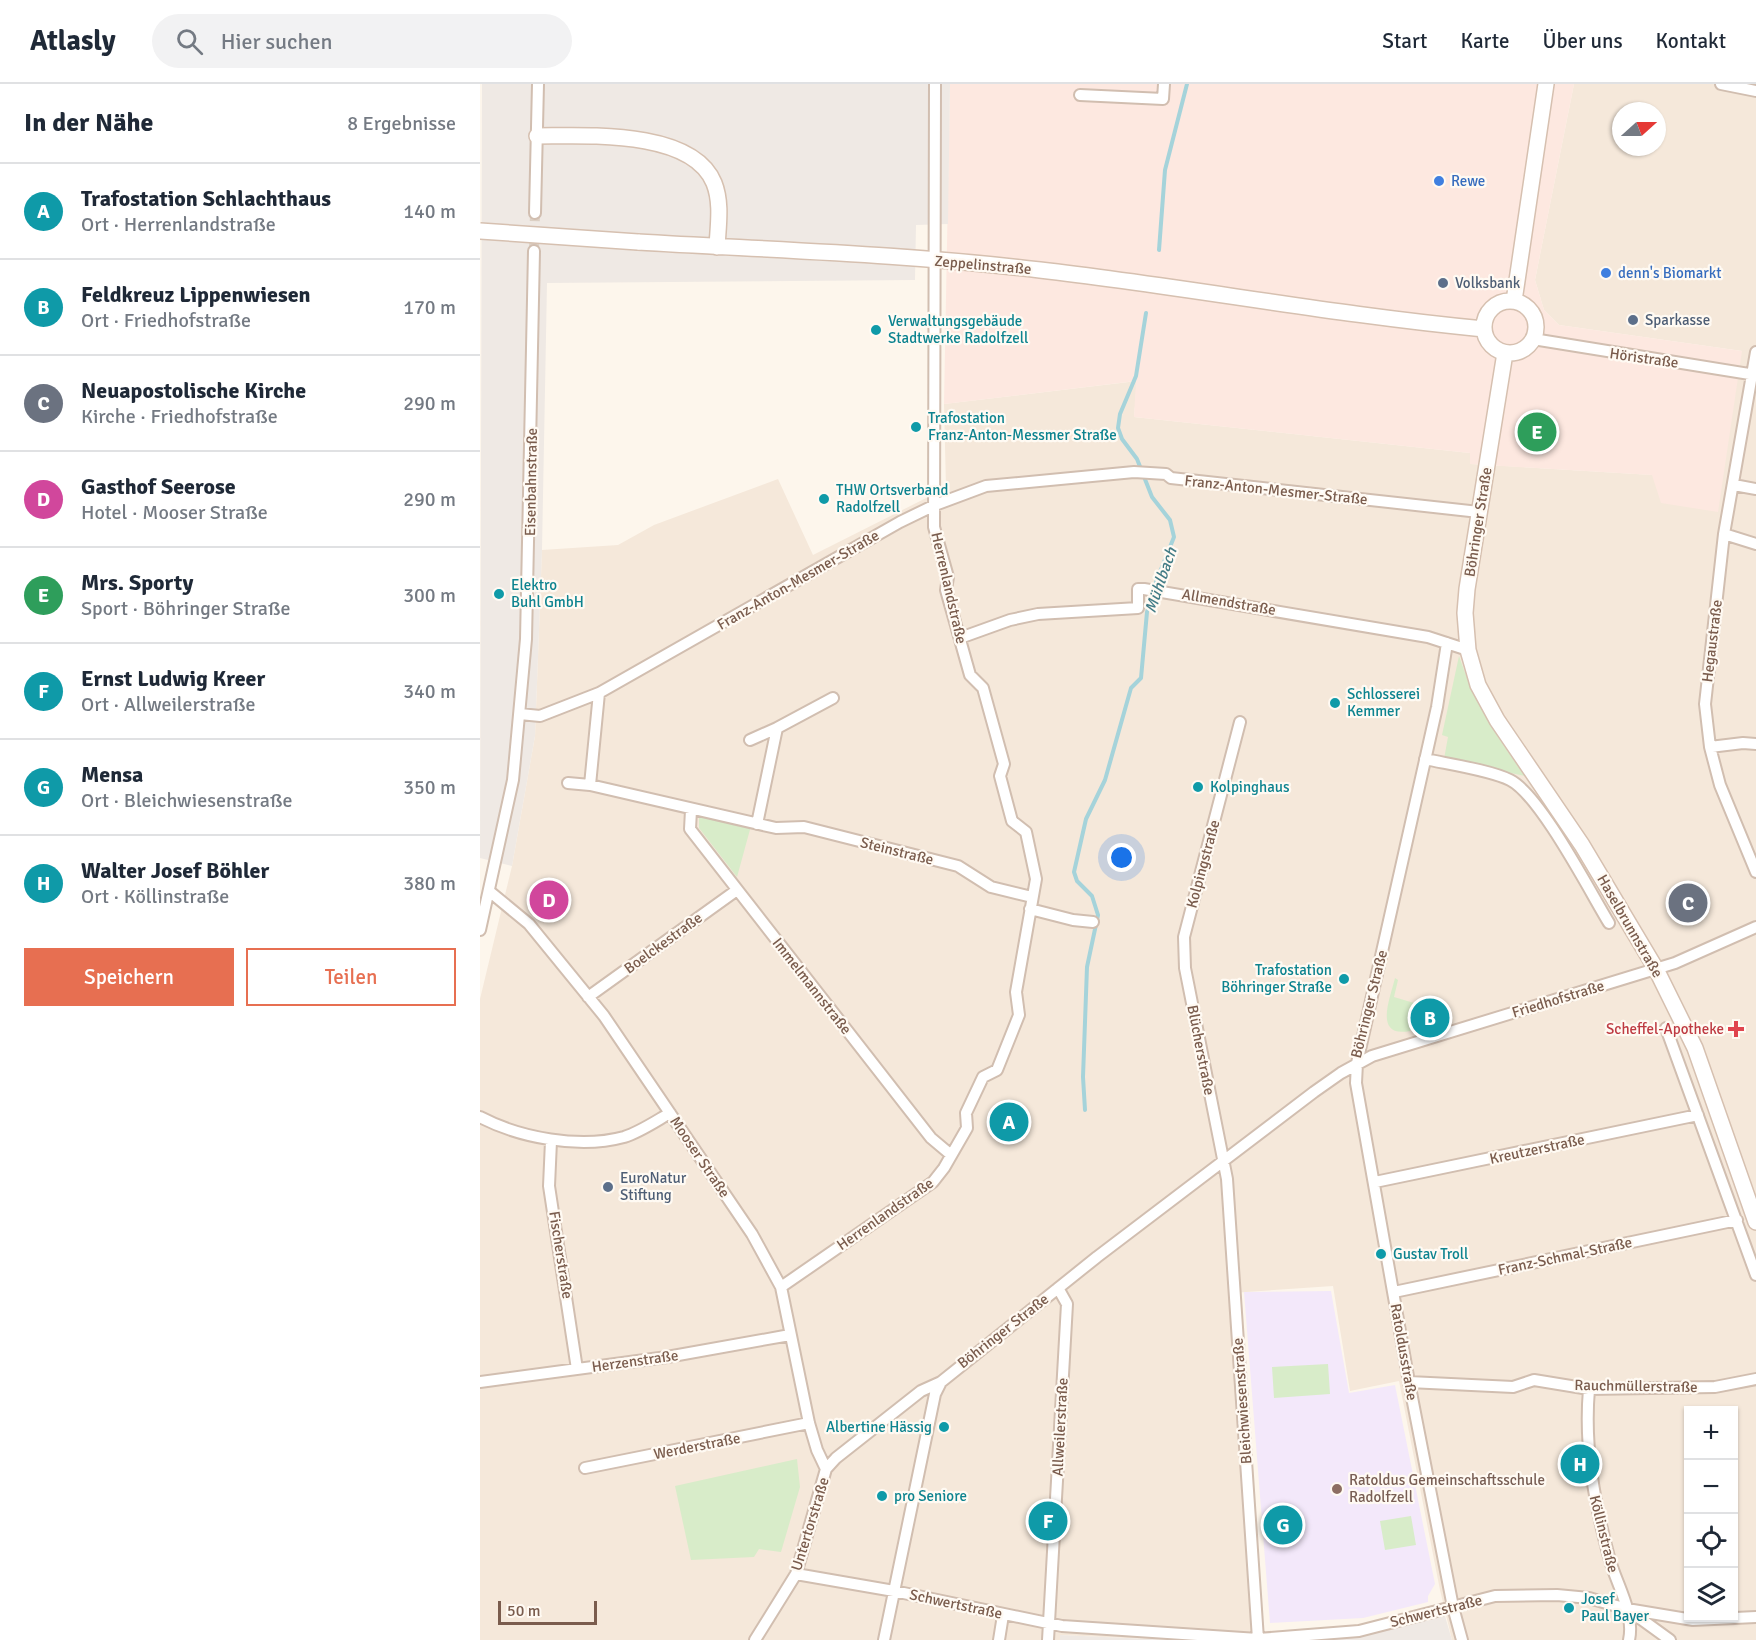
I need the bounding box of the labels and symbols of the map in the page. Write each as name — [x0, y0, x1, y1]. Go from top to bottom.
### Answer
north arrow — [1612, 102, 1666, 156]
place label: Rewe — [1451, 172, 1485, 190]
marker: Rewe — [1432, 174, 1446, 188]
street label: Zeppelinstraße — [934, 252, 1032, 278]
place label: denn's Biomarkt — [1618, 264, 1722, 282]
marker: denn's Biomarkt — [1599, 266, 1613, 280]
place label: Volksbank — [1455, 274, 1521, 292]
marker: Volksbank — [1436, 276, 1450, 290]
place label: Sparkasse — [1645, 311, 1710, 329]
place label: Verwaltungsgebäude Stadtwerke Radolfzell — [888, 312, 1028, 347]
marker: Sparkasse — [1626, 313, 1640, 327]
marker: Verwaltungsgebäude Stadtwerke Radolfzell — [869, 323, 883, 337]
street label: Höristraße — [1608, 344, 1680, 372]
place label: Trafostation Franz-Anton-Messmer Straße — [928, 409, 1117, 444]
pin: E — [1518, 410, 1556, 454]
marker: Trafostation Franz-Anton-Messmer Straße — [909, 420, 923, 434]
street label: Eisenbahnstraße — [521, 428, 541, 536]
street label: Böhringer Straße — [1460, 466, 1496, 578]
street label: Franz-Anton-Mesmer-Straße — [1184, 471, 1368, 509]
place label: THW Ortsverband Radolfzell — [836, 481, 948, 516]
marker: THW Ortsverband Radolfzell — [817, 492, 831, 506]
street label: Franz-Anton-Mesmer-Straße — [714, 526, 882, 634]
street label: Herrenlandstraße — [927, 530, 971, 646]
water label: Mühlbach — [1140, 544, 1182, 616]
place label: Elektro Buhl GmbH — [511, 576, 584, 611]
street label: Allmendstraße — [1181, 585, 1277, 619]
marker: Elektro Buhl GmbH — [492, 587, 506, 601]
street label: Hegaustraße — [1698, 599, 1726, 683]
place label: Schlosserei Kemmer — [1347, 685, 1420, 720]
marker: Schlosserei Kemmer — [1328, 696, 1342, 710]
place label: Kolpinghaus — [1210, 778, 1290, 796]
marker: Kolpinghaus — [1191, 780, 1205, 794]
street label: Kolpingstraße — [1183, 818, 1223, 910]
street label: Steinstraße — [858, 833, 936, 869]
your location — [1107, 843, 1136, 872]
street label: Haselbrunnstraße — [1593, 871, 1667, 981]
pin: D — [530, 878, 568, 922]
pin: C — [1668, 880, 1708, 926]
street label: Boelckestraße — [620, 909, 706, 977]
street label: Immelmannstraße — [769, 934, 855, 1038]
street label: Böhringer Straße — [1347, 948, 1391, 1060]
place label: Trafostation Böhringer Straße — [1221, 961, 1332, 996]
marker: Trafostation Böhringer Straße — [1337, 972, 1351, 986]
street label: Friedhofstraße — [1510, 976, 1606, 1022]
pin: B — [1410, 996, 1450, 1040]
street label: Blücherstraße — [1183, 1003, 1219, 1097]
place label: Scheffel-Apotheke — [1606, 1020, 1724, 1038]
marker: Scheffel-Apotheke — [1729, 1022, 1743, 1036]
pin: A — [990, 1100, 1028, 1144]
street label: Mooser Straße — [666, 1113, 734, 1201]
street label: Kreutzerstraße — [1488, 1130, 1586, 1168]
place label: EuroNatur Stiftung — [620, 1169, 687, 1204]
street label: Herrenlandstraße — [833, 1174, 937, 1254]
marker: EuroNatur Stiftung — [601, 1180, 615, 1194]
street label: Fischerstraße — [545, 1210, 577, 1300]
street label: Franz-Schmal-Straße — [1496, 1233, 1634, 1279]
place label: Gustav Troll — [1393, 1245, 1469, 1263]
marker: Gustav Troll — [1374, 1247, 1388, 1261]
street label: Böhringer Straße — [954, 1290, 1052, 1372]
street label: Ratoldusstraße — [1387, 1302, 1421, 1402]
street label: Bleichwiesenstraße — [1229, 1337, 1255, 1465]
street label: Herzenstraße — [591, 1346, 679, 1376]
street label: Rauchmüllerstraße — [1574, 1376, 1698, 1396]
street label: Allweilerstraße — [1048, 1377, 1072, 1477]
place label: Albertine Hässig — [826, 1418, 932, 1436]
marker: Albertine Hässig — [937, 1420, 951, 1434]
street label: Werderstraße — [652, 1429, 742, 1463]
pin: H — [1560, 1442, 1600, 1486]
place label: Ratoldus Gemeinschaftsschule Radolfzell — [1349, 1471, 1545, 1506]
street label: Untertorstraße — [787, 1475, 833, 1573]
marker: Ratoldus Gemeinschaftsschule Radolfzell — [1330, 1482, 1344, 1496]
place label: pro Seniore — [894, 1487, 967, 1505]
marker: pro Seniore — [875, 1489, 889, 1503]
street label: Köllinstraße — [1586, 1493, 1622, 1575]
pin: F — [1028, 1498, 1068, 1544]
pin: G — [1264, 1502, 1302, 1548]
street label: Schwertstraße — [908, 1585, 1004, 1623]
place label: Josef Paul Bayer — [1581, 1590, 1650, 1625]
street label: Schwertstraße — [1388, 1591, 1484, 1631]
scale bar — [498, 1598, 597, 1626]
marker: Josef Paul Bayer — [1562, 1601, 1576, 1615]

